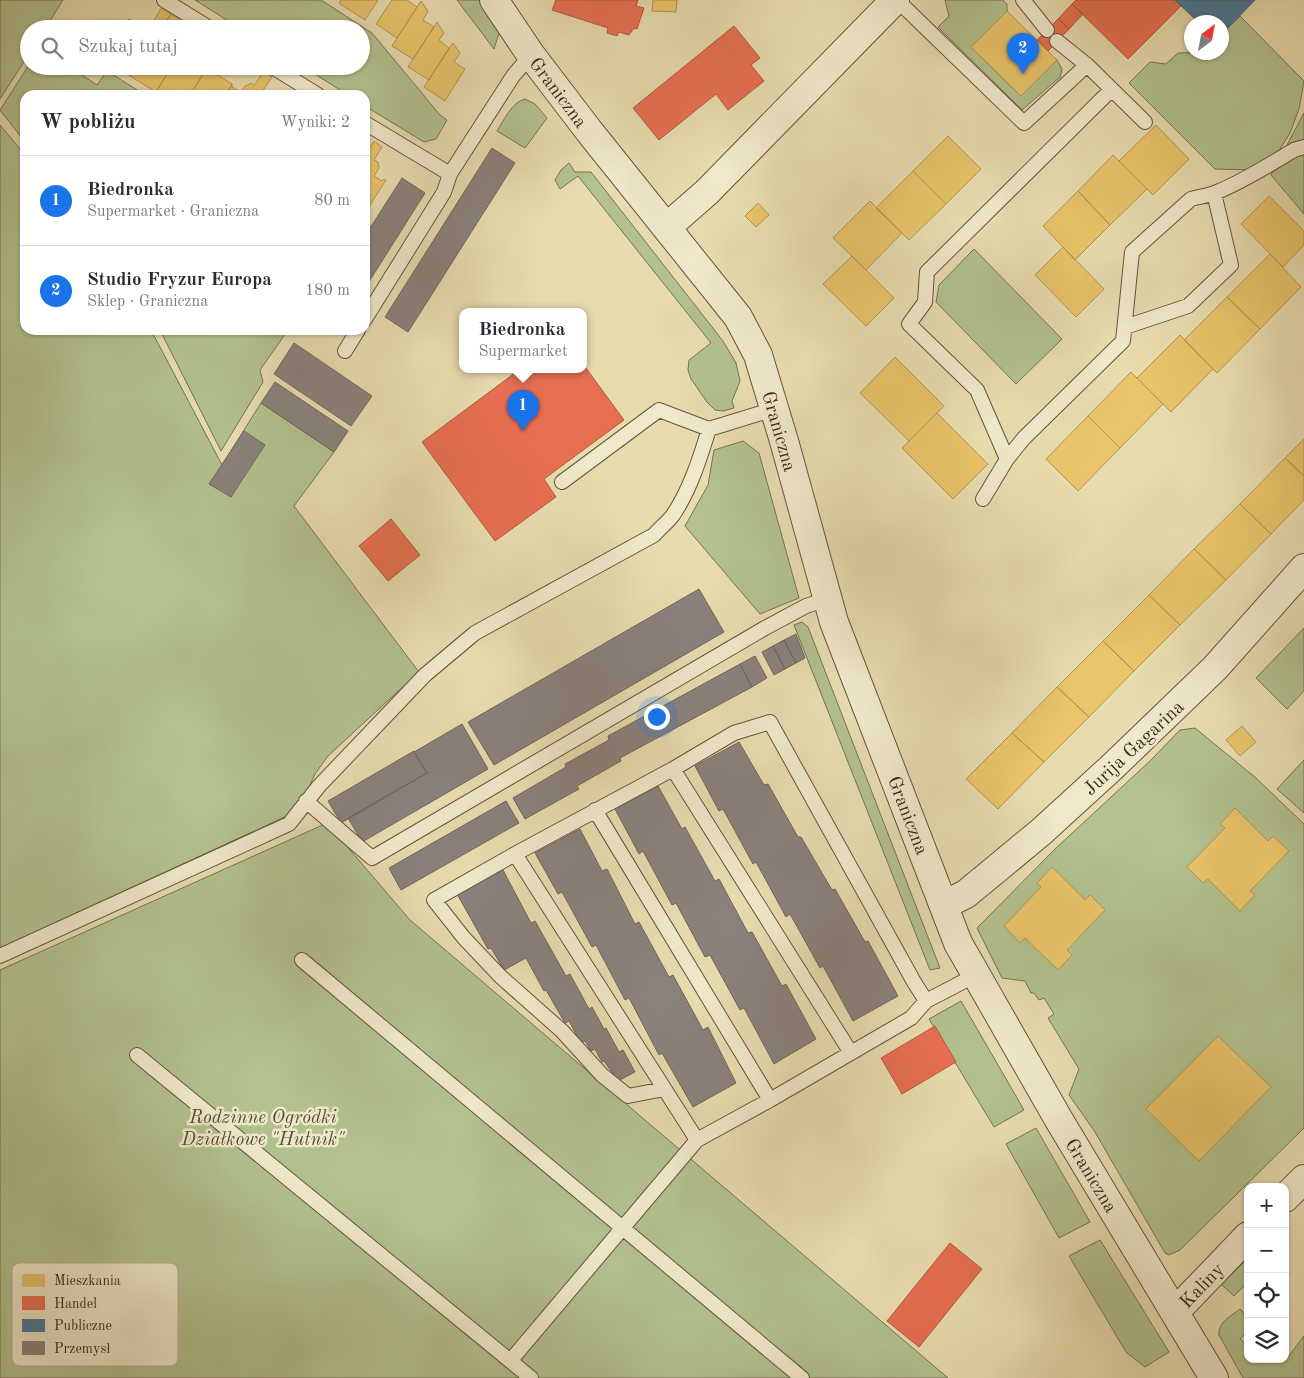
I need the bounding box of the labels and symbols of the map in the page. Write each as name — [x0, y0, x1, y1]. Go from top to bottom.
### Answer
north arrow — [1184, 15, 1229, 60]
pin: 2 — [1007, 33, 1039, 74]
street label: Graniczna — [525, 55, 590, 133]
street label: Graniczna — [757, 389, 798, 475]
pin: 1 — [507, 390, 539, 431]
street label: Jurija Gagarina — [1081, 697, 1189, 800]
your location — [644, 704, 670, 730]
street label: Graniczna — [883, 774, 931, 858]
park label: Rodzinne Ogródki Działkowe "Hutnik" — [180, 1109, 345, 1150]
street label: Graniczna — [1060, 1136, 1120, 1217]
street label: Kaliny — [1177, 1261, 1229, 1313]
legend — [12, 1263, 178, 1366]
text: Mieszkania — [54, 1274, 121, 1288]
text: Handel — [54, 1297, 97, 1311]
text: Publiczne — [54, 1319, 112, 1333]
text: Przemysł — [54, 1342, 110, 1356]

